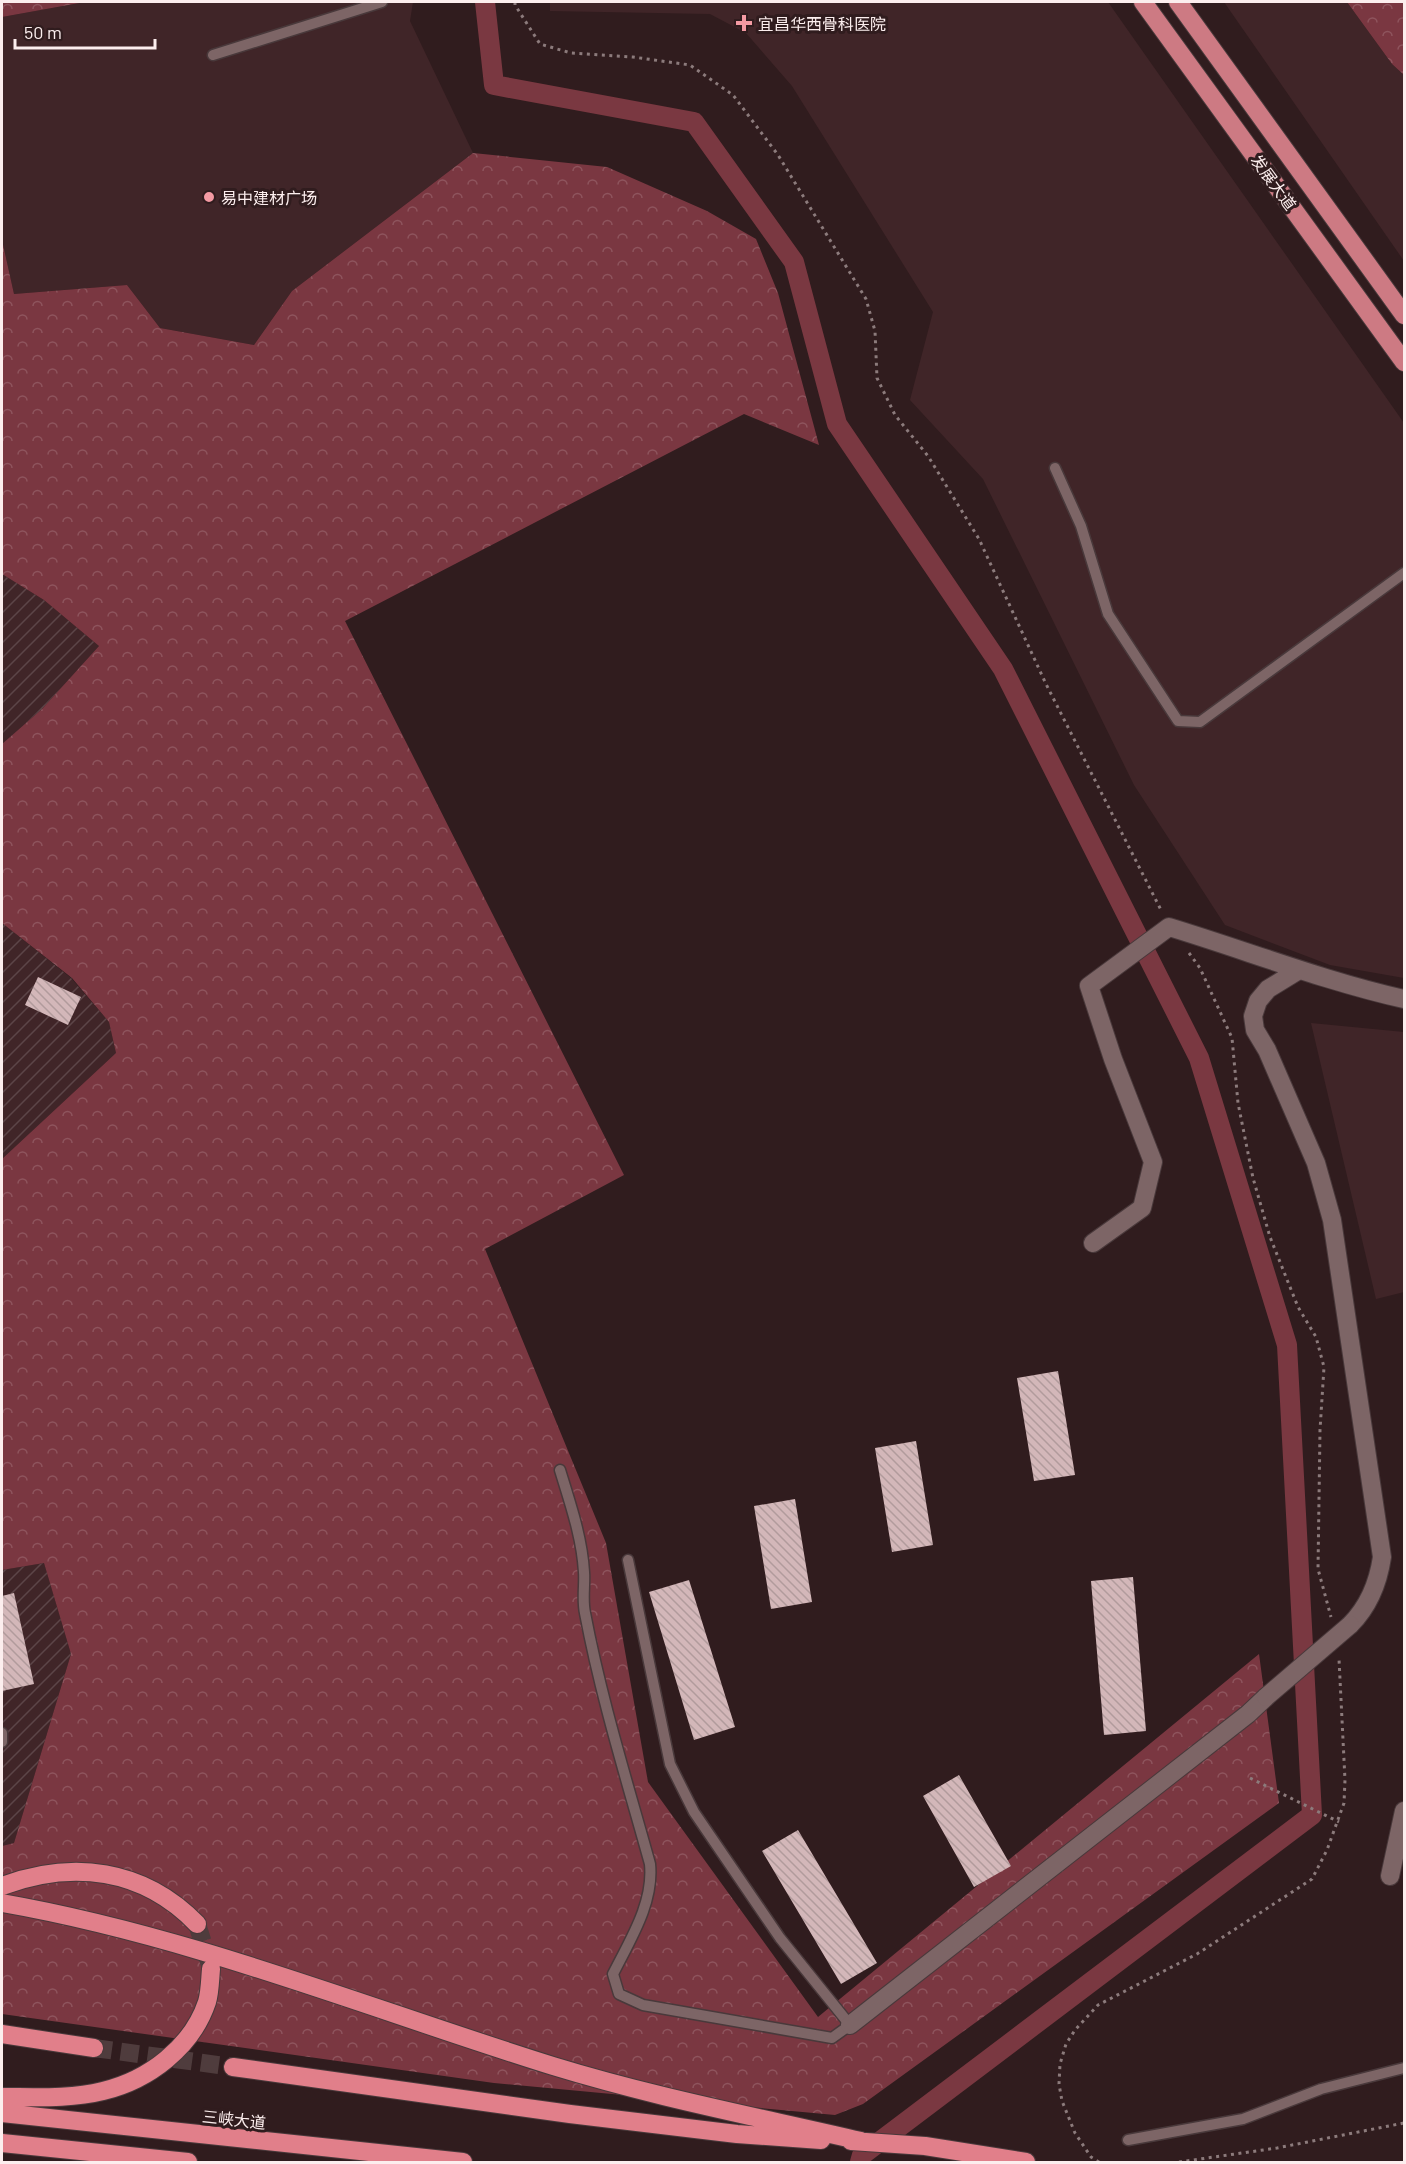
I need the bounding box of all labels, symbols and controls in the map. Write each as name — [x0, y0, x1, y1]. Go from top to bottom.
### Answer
scale bar — [15, 12, 154, 50]
marker: 宜昌华西骨科医院 — [735, 14, 753, 32]
place label: 宜昌华西骨科医院 — [758, 14, 886, 33]
text: 50 m — [24, 21, 62, 43]
street label: 发展大道 — [1248, 151, 1300, 213]
place label: 易中建材广场 — [221, 188, 317, 207]
marker: 易中建材广场 — [202, 190, 216, 204]
street label: 三峡大道 — [201, 2106, 267, 2132]

